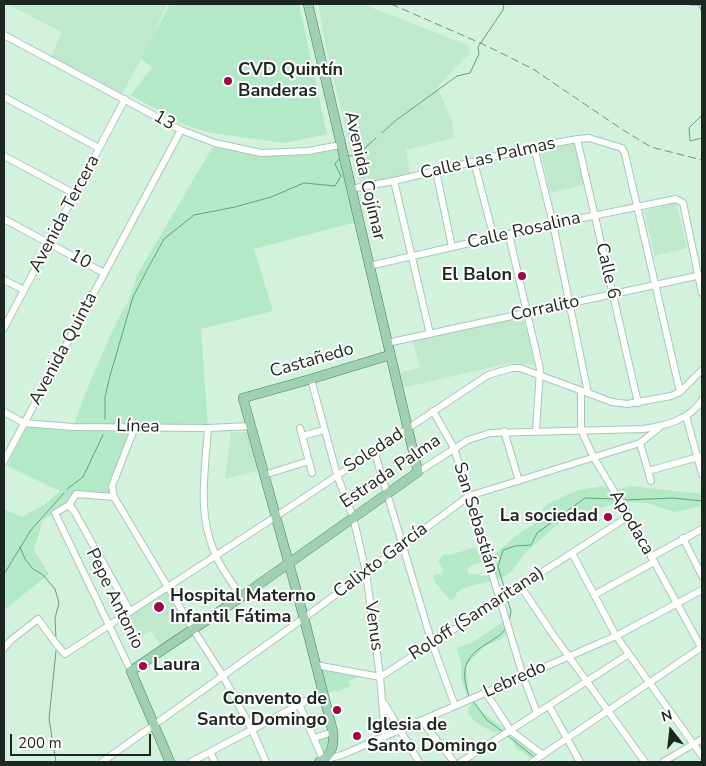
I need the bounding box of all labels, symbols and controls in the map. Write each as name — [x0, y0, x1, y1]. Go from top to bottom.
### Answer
place label: CVD Quintín Banderas — [238, 60, 343, 102]
marker: CVD Quintín Banderas — [222, 75, 234, 87]
street label: 13 — [149, 106, 179, 136]
street label: Avenida Cojímar — [339, 109, 389, 243]
street label: Calle Las Palmas — [418, 133, 558, 185]
street label: Avenida Tercera — [25, 152, 105, 276]
street label: Calle Rosalina — [465, 207, 583, 255]
street label: Calle 6 — [590, 241, 624, 301]
street label: 10 — [65, 245, 95, 275]
place label: El Balon — [442, 265, 512, 287]
marker: El Balon — [516, 270, 528, 282]
street label: Avenida Quinta — [25, 289, 103, 409]
street label: Corralito — [509, 291, 581, 327]
street label: Castañedo — [268, 339, 356, 383]
street label: Línea — [116, 416, 160, 438]
street label: Soledad — [340, 424, 408, 478]
street label: Estrada Palma — [337, 430, 445, 514]
street label: San Sebastián — [448, 460, 502, 576]
street label: Apodaca — [604, 487, 658, 559]
place label: La sociedad — [500, 506, 598, 528]
marker: La sociedad — [602, 511, 614, 523]
street label: Calixto García — [330, 519, 432, 603]
street label: Pepe Antonio — [80, 545, 148, 653]
street label: Roloff (Samaritana) — [405, 562, 549, 666]
place label: Hospital Materno Infantil Fátima — [170, 586, 316, 628]
marker: Hospital Materno Infantil Fátima — [152, 600, 166, 614]
street label: Venus — [359, 600, 387, 652]
place label: Laura — [153, 655, 200, 677]
street label: Lebredo — [480, 657, 550, 703]
marker: Laura — [137, 660, 149, 672]
place label: Convento de Santo Domingo — [197, 689, 327, 732]
marker: Convento de Santo Domingo — [331, 704, 343, 716]
north arrow — [646, 706, 696, 756]
text: N — [659, 706, 674, 727]
place label: Iglesia de Santo Domingo — [367, 715, 497, 758]
scale bar — [12, 724, 154, 756]
marker: Iglesia de Santo Domingo — [351, 730, 363, 742]
text: 200 m — [18, 733, 62, 753]

